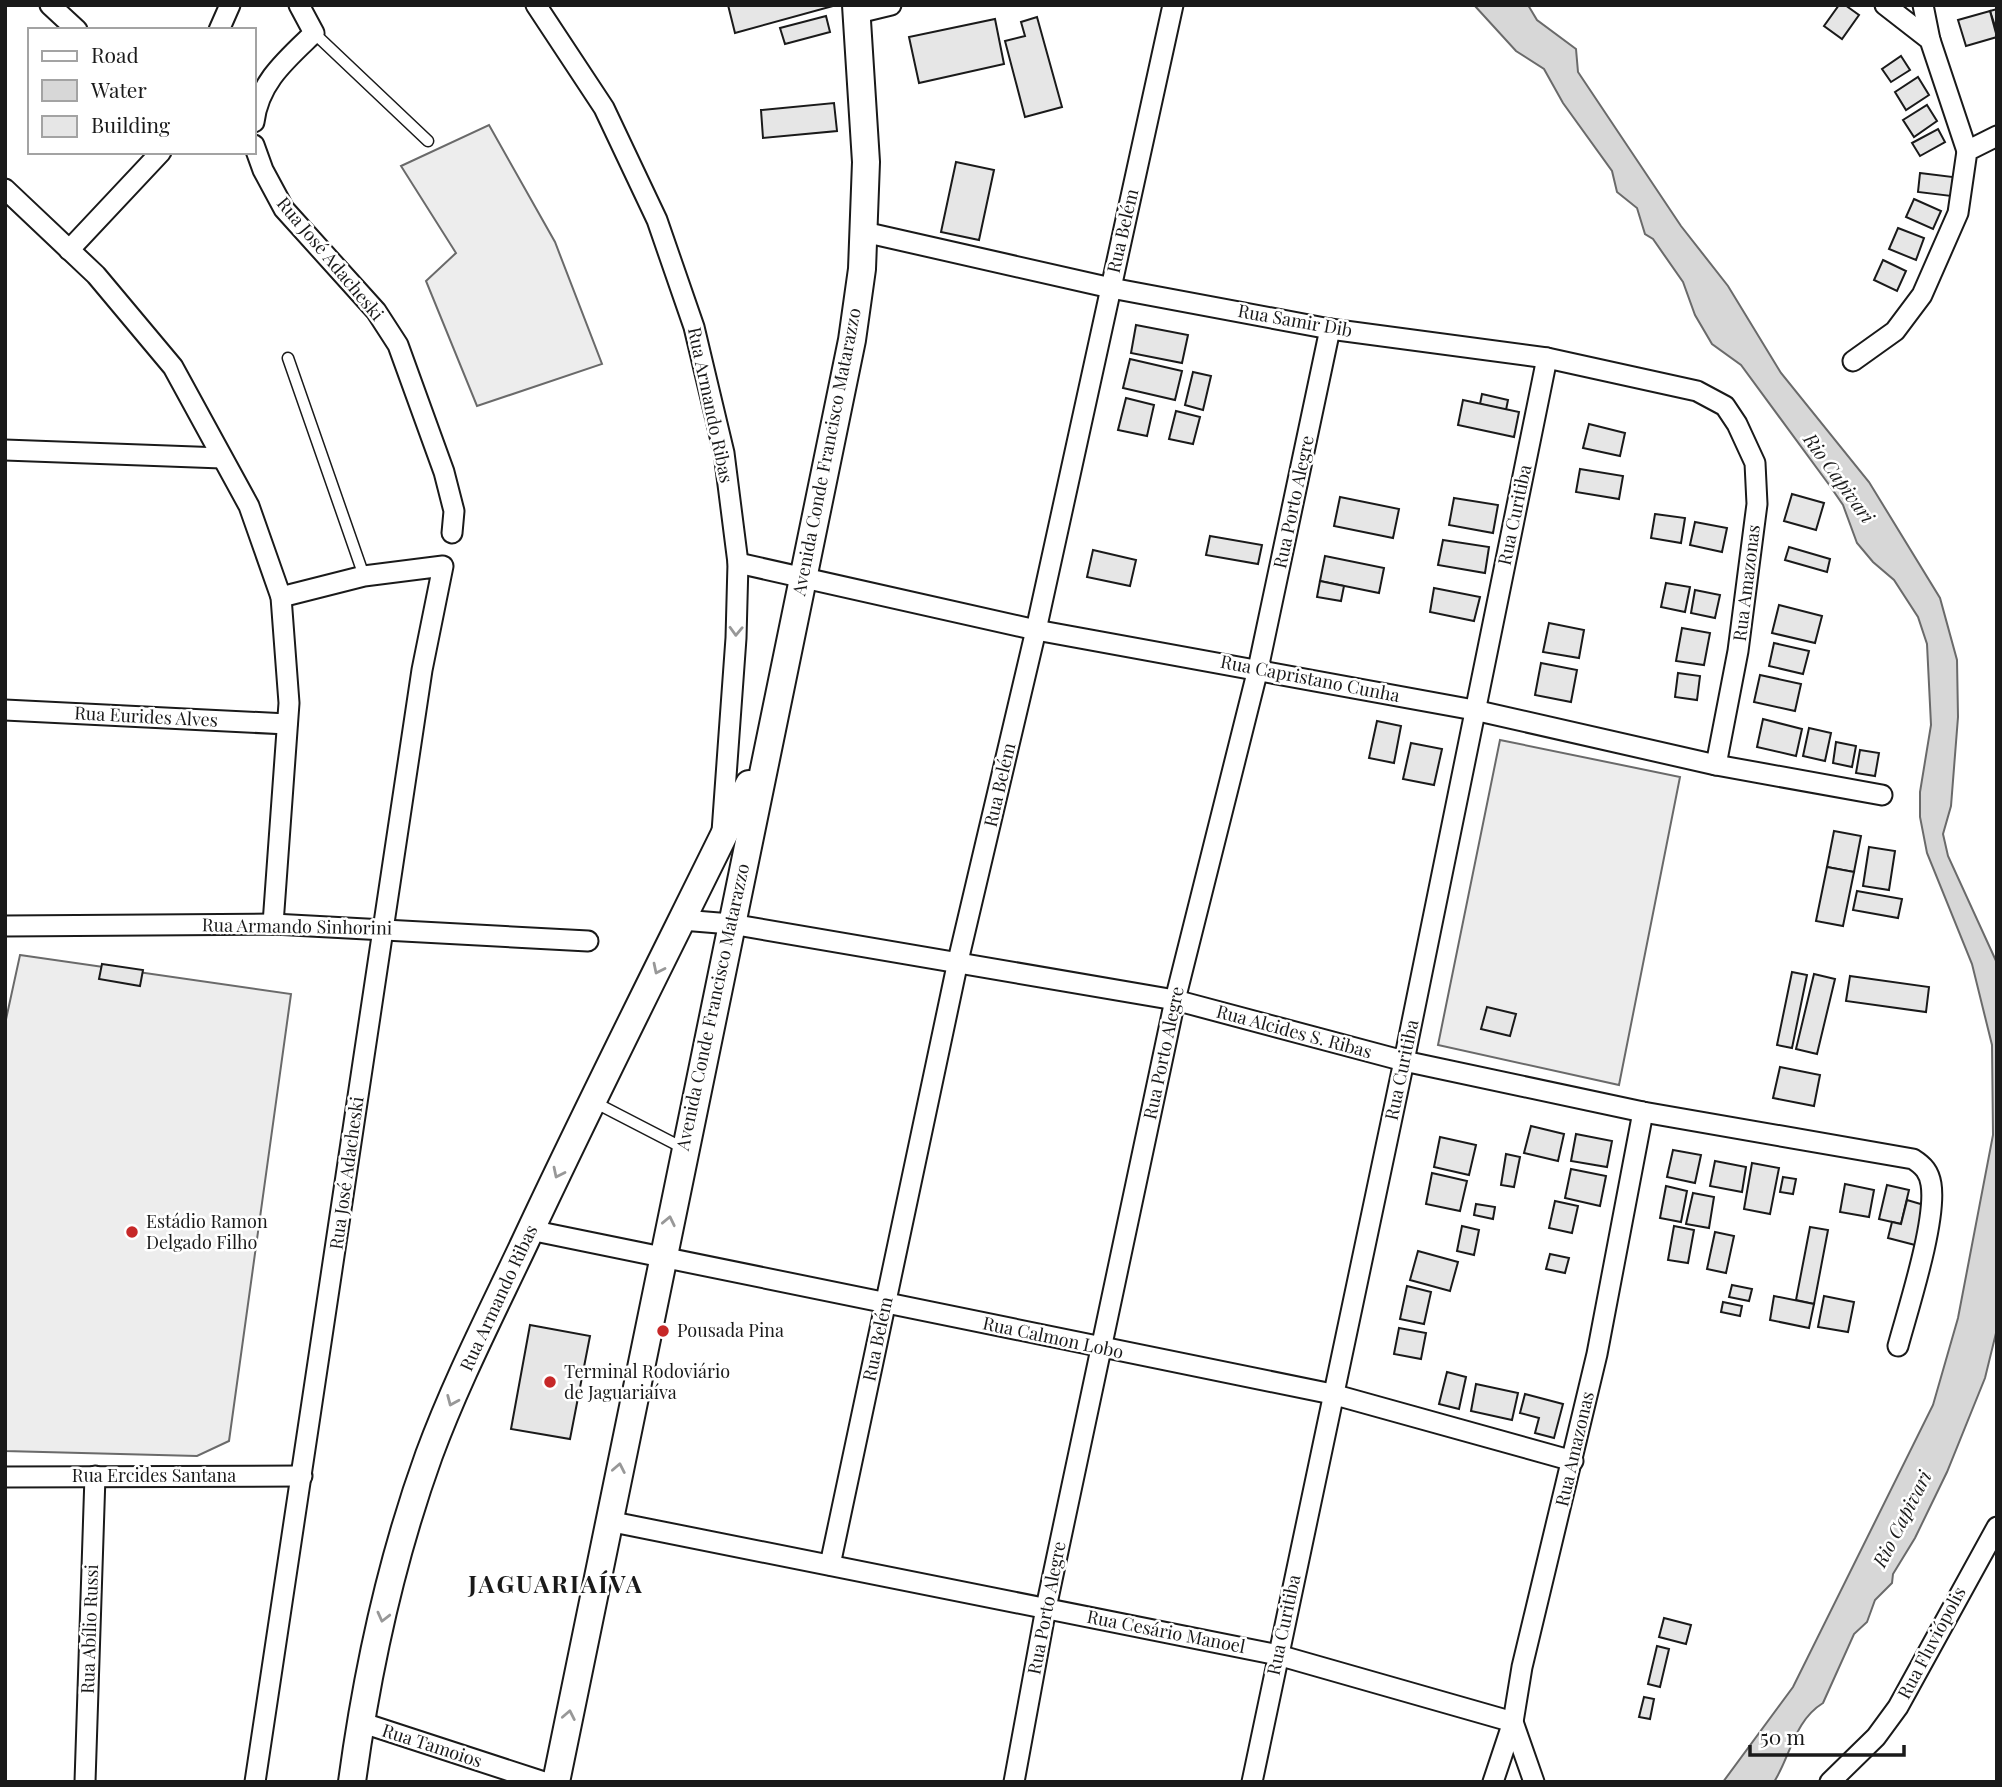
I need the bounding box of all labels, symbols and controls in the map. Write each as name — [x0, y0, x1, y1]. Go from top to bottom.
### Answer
legend — [28, 28, 256, 154]
text: Road — [91, 40, 139, 68]
text: Water — [90, 75, 147, 103]
text: Building — [91, 110, 170, 138]
street label: Rua Belém — [1101, 186, 1143, 275]
street label: Rua José Adacheski — [272, 192, 390, 325]
street label: Rua Samir Dib — [1236, 298, 1354, 342]
street label: Avenida Conde Francisco Matarazzo — [786, 306, 866, 599]
street label: Rua Armando Ribas — [683, 325, 739, 485]
water label: Rio Capivari — [1798, 426, 1882, 529]
street label: Rua Porto Alegre — [1267, 433, 1319, 570]
street label: Rua Curitiba — [1492, 462, 1536, 567]
street label: Rua Amazonas — [1727, 523, 1765, 643]
one-way arrow — [728, 626, 743, 637]
street label: Rua Capristano Cunha — [1219, 649, 1402, 707]
street label: Rua Eurides Alves — [74, 700, 218, 732]
street label: Rua Belém — [978, 740, 1020, 829]
street label: Avenida Conde Francisco Matarazzo — [670, 861, 754, 1153]
street label: Rua Armando Sinhorini — [202, 912, 392, 940]
one-way arrow — [653, 962, 667, 974]
street label: Rua Porto Alegre — [1137, 984, 1189, 1121]
street label: Rua Alcides S. Ribas — [1214, 999, 1375, 1063]
street label: Rua Curitiba — [1379, 1017, 1423, 1122]
street label: Rua José Adacheski — [323, 1095, 369, 1251]
one-way arrow — [552, 1166, 566, 1178]
place label: Estádio Ramon Delgado Filho — [146, 1209, 268, 1254]
one-way arrow — [660, 1215, 675, 1227]
street label: Rua Armando Ribas — [454, 1221, 542, 1375]
marker: Estádio Ramon Delgado Filho — [124, 1224, 140, 1240]
street label: Rua Belém — [856, 1294, 898, 1383]
street label: Rua Calmon Lobo — [981, 1310, 1126, 1364]
place label: Pousada Pina — [677, 1318, 784, 1342]
marker: Pousada Pina — [655, 1323, 671, 1339]
place label: Terminal Rodoviário de Jaguariaíva — [564, 1359, 730, 1404]
marker: Terminal Rodoviário de Jaguariaíva — [542, 1374, 558, 1390]
street label: Rua Amazonas — [1549, 1389, 1599, 1509]
one-way arrow — [446, 1394, 460, 1407]
one-way arrow — [611, 1462, 626, 1474]
street label: Rua Ercides Santana — [72, 1463, 236, 1487]
water label: Rio Capivari — [1865, 1465, 1937, 1572]
street label: Rua Porto Alegre — [1021, 1539, 1071, 1677]
street label: Rua Abílio Russi — [75, 1564, 103, 1694]
district label: JAGUARIAÍVA — [467, 1567, 644, 1599]
street label: Rua Curitiba — [1261, 1572, 1305, 1677]
street label: Rua Fluviópolis — [1892, 1582, 1971, 1703]
street label: Rua Cesário Manoel — [1085, 1604, 1247, 1658]
one-way arrow — [376, 1611, 391, 1623]
one-way arrow — [561, 1709, 576, 1721]
scale bar — [1750, 1714, 1904, 1758]
street label: Rua Tamoios — [379, 1718, 485, 1773]
text: 50 m — [1760, 1722, 1806, 1750]

